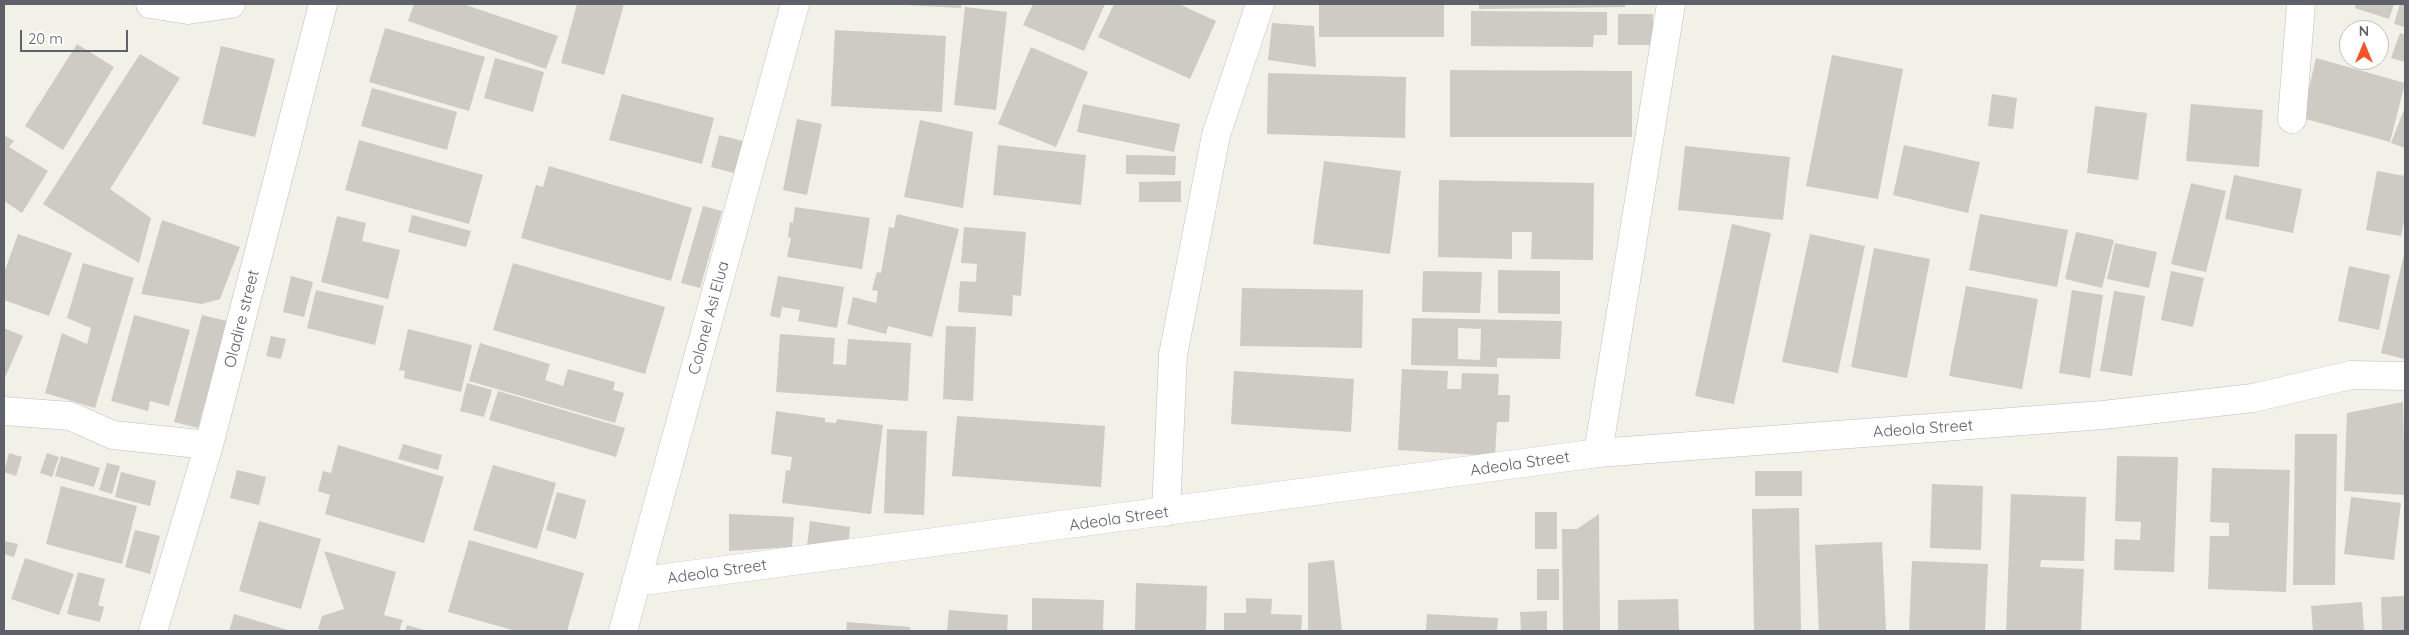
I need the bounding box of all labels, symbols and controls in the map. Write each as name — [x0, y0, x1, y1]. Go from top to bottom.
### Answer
scale bar — [22, 20, 130, 52]
north arrow — [2339, 20, 2389, 70]
text: N — [2359, 22, 2369, 40]
text: 20 m — [28, 29, 63, 48]
street label: Colonel Asi Elua — [685, 259, 733, 377]
street label: Oladire street — [221, 268, 263, 370]
street label: Adeola Street — [1872, 416, 1974, 442]
street label: Adeola Street — [1469, 448, 1571, 480]
street label: Adeola Street — [1068, 503, 1170, 535]
street label: Adeola Street — [666, 556, 768, 588]

